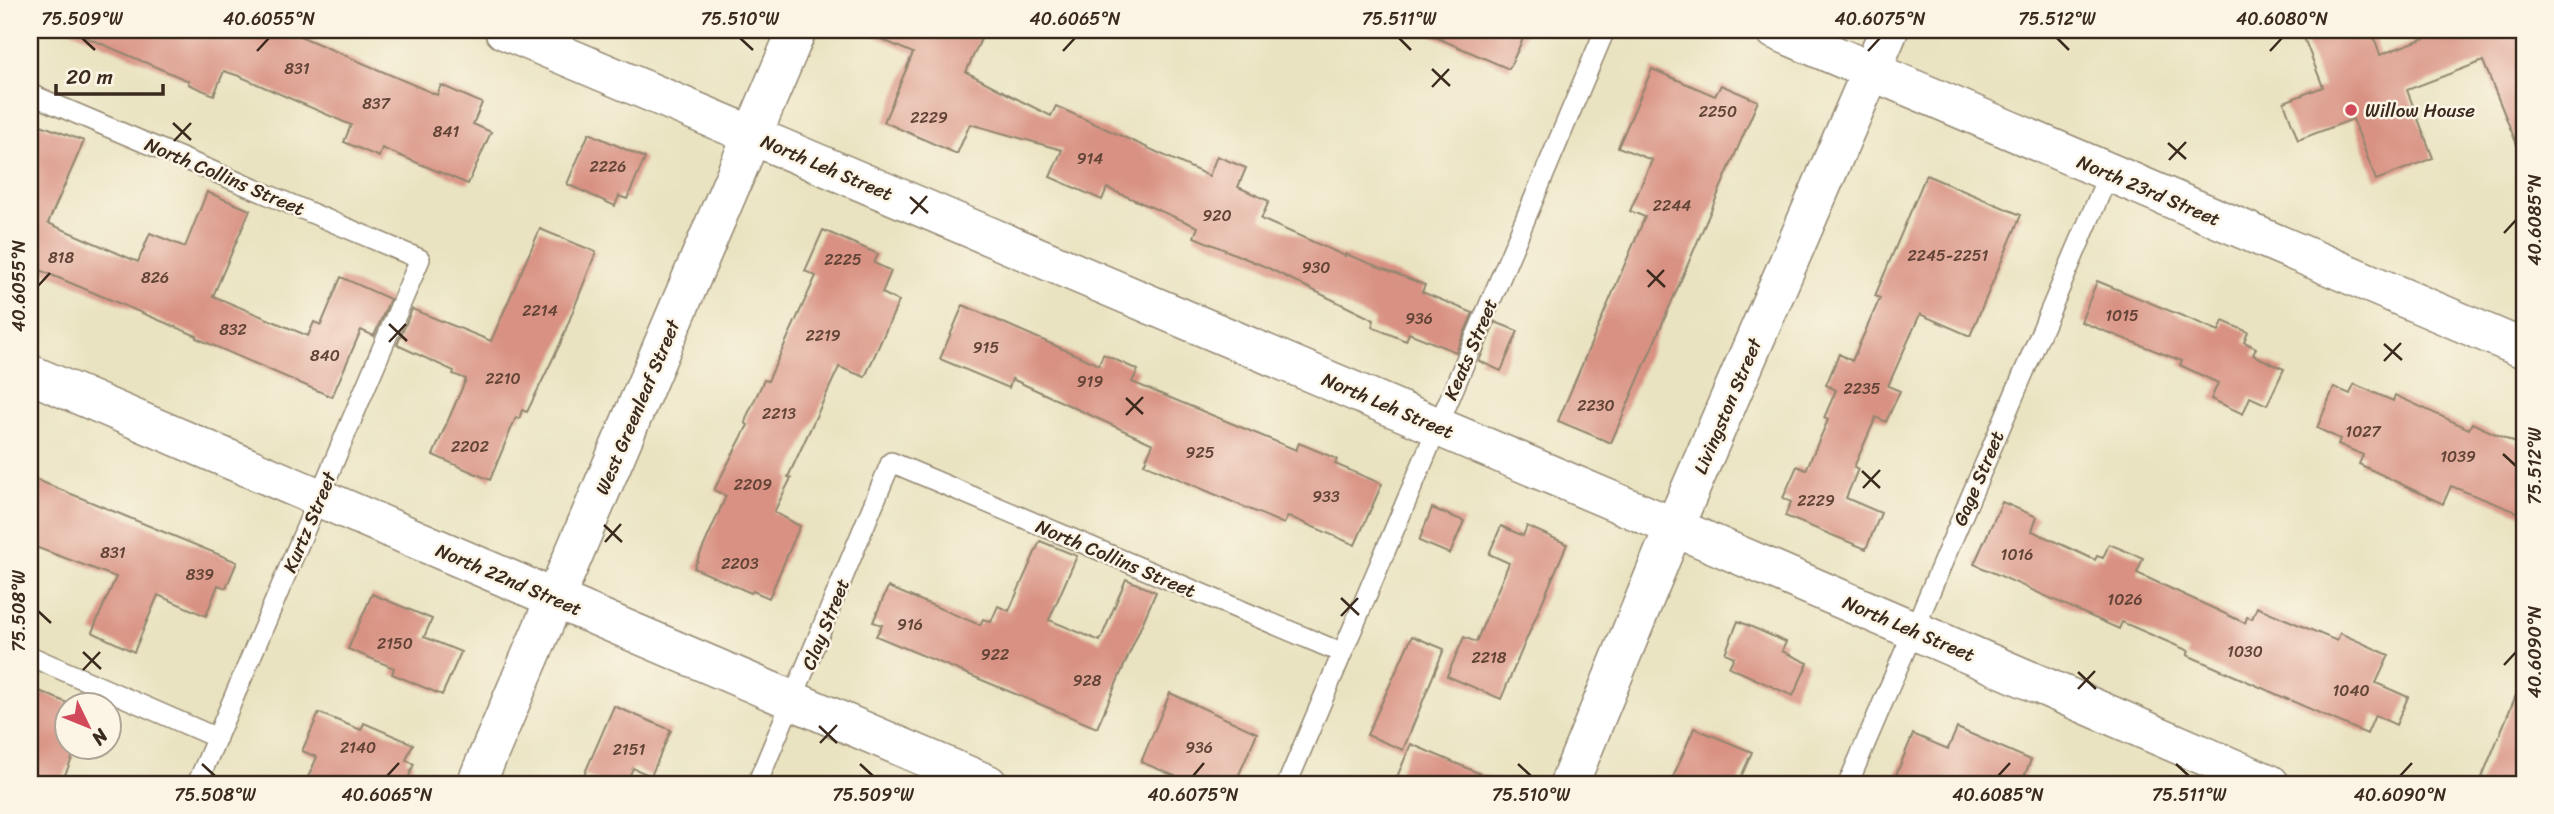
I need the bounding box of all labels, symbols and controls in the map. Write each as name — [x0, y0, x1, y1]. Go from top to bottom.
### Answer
text: 75.509°W — [41, 3, 124, 35]
text: 40.6055°N — [223, 3, 315, 35]
text: 75.510°W — [701, 3, 780, 35]
text: 40.6065°N — [1029, 3, 1121, 35]
text: 75.511°W — [1362, 3, 1437, 35]
text: 40.6075°N — [1834, 3, 1926, 35]
text: 75.512°W — [2018, 3, 2097, 35]
text: 40.6080°N — [2236, 3, 2329, 35]
scale bar — [56, 52, 163, 96]
house number: 831 — [284, 54, 310, 83]
text: 20 m — [66, 58, 113, 96]
house number: 837 — [362, 89, 391, 118]
place label: Willow House — [2365, 94, 2475, 127]
house number: 2250 — [1699, 97, 1737, 126]
marker: Willow House — [2343, 102, 2359, 118]
house number: 2229 — [910, 103, 948, 132]
house number: 841 — [433, 117, 459, 146]
street label: North Leh Street — [756, 125, 898, 210]
street label: North Collins Street — [140, 128, 310, 225]
house number: 914 — [1077, 144, 1103, 173]
street label: North 23rd Street — [2072, 145, 2226, 236]
house number: 2226 — [590, 152, 626, 181]
text: 40.6085°N — [2519, 174, 2551, 266]
house number: 2244 — [1653, 191, 1691, 220]
house number: 920 — [1202, 201, 1232, 230]
text: 40.6055°N — [3, 240, 35, 332]
house number: 2245-2251 — [1908, 241, 1989, 270]
house number: 818 — [48, 243, 74, 272]
house number: 2225 — [824, 245, 862, 274]
house number: 930 — [1302, 253, 1330, 282]
house number: 826 — [141, 263, 169, 292]
street label: Keats Street — [1434, 293, 1507, 405]
house number: 2214 — [522, 296, 558, 325]
house number: 1015 — [2105, 301, 2139, 330]
house number: 936 — [1405, 304, 1433, 333]
street label: West Greenleaf Street — [586, 313, 690, 500]
house number: 832 — [219, 315, 247, 344]
house number: 2219 — [805, 321, 841, 350]
street label: Livingston Street — [1684, 332, 1771, 479]
house number: 915 — [973, 333, 999, 362]
house number: 840 — [310, 341, 340, 370]
street label: North Leh Street — [1317, 363, 1459, 448]
house number: 2210 — [485, 364, 521, 393]
house number: 919 — [1077, 367, 1103, 396]
house number: 2235 — [1843, 374, 1881, 403]
house number: 2230 — [1577, 391, 1615, 420]
house number: 2213 — [762, 399, 796, 428]
house number: 1027 — [2345, 417, 2382, 446]
street label: Gage Street — [1944, 425, 2013, 531]
text: 75.512°W — [2519, 426, 2551, 505]
house number: 2202 — [451, 432, 489, 461]
house number: 925 — [1186, 438, 1215, 467]
house number: 1039 — [2440, 442, 2476, 471]
street label: Kurtz Street — [273, 465, 346, 578]
house number: 2209 — [734, 470, 772, 499]
house number: 933 — [1312, 482, 1340, 511]
house number: 2229 — [1797, 486, 1835, 515]
street label: North Collins Street — [1031, 510, 1201, 607]
street label: North 22nd Street — [430, 534, 587, 625]
house number: 831 — [100, 538, 126, 567]
house number: 1016 — [2001, 540, 2033, 569]
house number: 2203 — [721, 549, 759, 578]
house number: 839 — [186, 560, 214, 589]
text: 75.508°W — [3, 569, 35, 652]
street label: Clay Street — [792, 573, 859, 675]
house number: 1026 — [2107, 585, 2143, 614]
street label: North Leh Street — [1838, 586, 1980, 671]
text: 40.6090°N — [2519, 605, 2551, 698]
house number: 916 — [897, 610, 923, 639]
house number: 2150 — [377, 629, 413, 658]
house number: 1030 — [2227, 637, 2263, 666]
house number: 922 — [981, 640, 1009, 669]
house number: 2218 — [1472, 643, 1507, 672]
house number: 928 — [1073, 666, 1102, 695]
house number: 1040 — [2332, 676, 2370, 705]
north arrow — [52, 692, 122, 762]
text: N — [83, 720, 117, 754]
house number: 2140 — [340, 733, 376, 762]
house number: 936 — [1185, 733, 1213, 762]
house number: 2151 — [613, 735, 645, 764]
text: 75.508°W — [174, 779, 257, 811]
text: 40.6065°N — [341, 779, 433, 811]
text: 75.509°W — [832, 779, 915, 811]
text: 40.6075°N — [1147, 779, 1239, 811]
text: 75.510°W — [1492, 779, 1571, 811]
text: 40.6085°N — [1952, 779, 2044, 811]
text: 75.511°W — [2152, 779, 2227, 811]
text: 40.6090°N — [2354, 779, 2447, 811]

